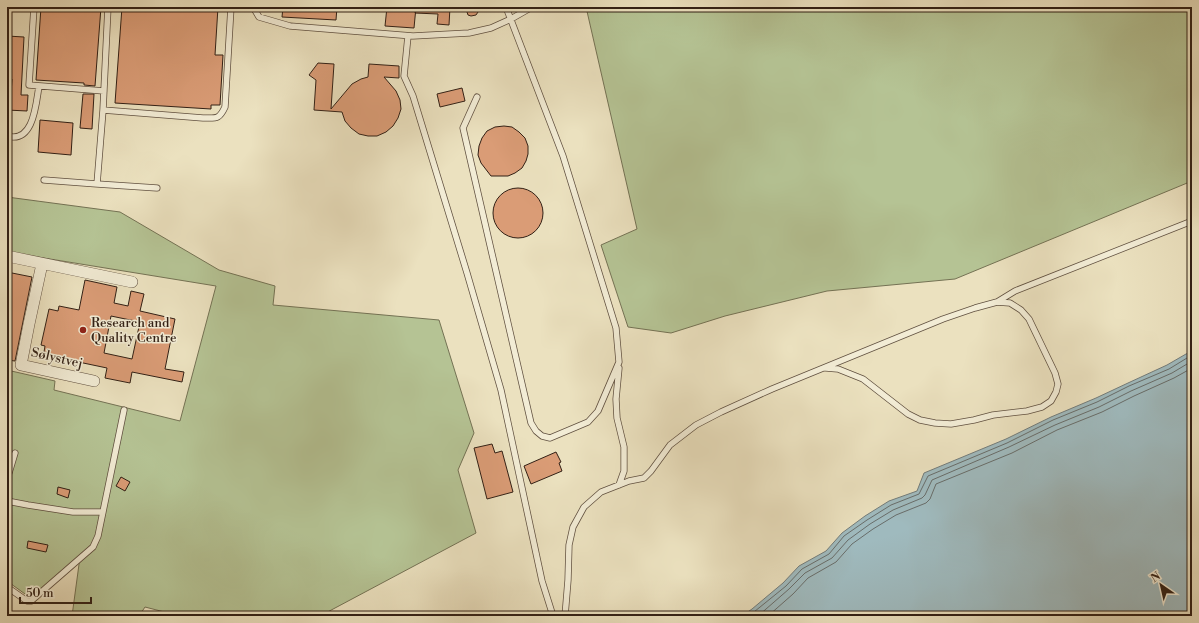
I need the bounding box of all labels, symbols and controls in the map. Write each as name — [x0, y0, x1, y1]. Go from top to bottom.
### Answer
place label: Research and Quality Centre — [91, 315, 177, 346]
marker: Research and Quality Centre — [78, 325, 88, 335]
street label: Sølystvej — [30, 344, 84, 372]
north arrow — [1141, 565, 1181, 605]
text: N — [1148, 569, 1164, 586]
scale bar — [20, 579, 91, 605]
text: 50 m — [26, 586, 54, 601]

